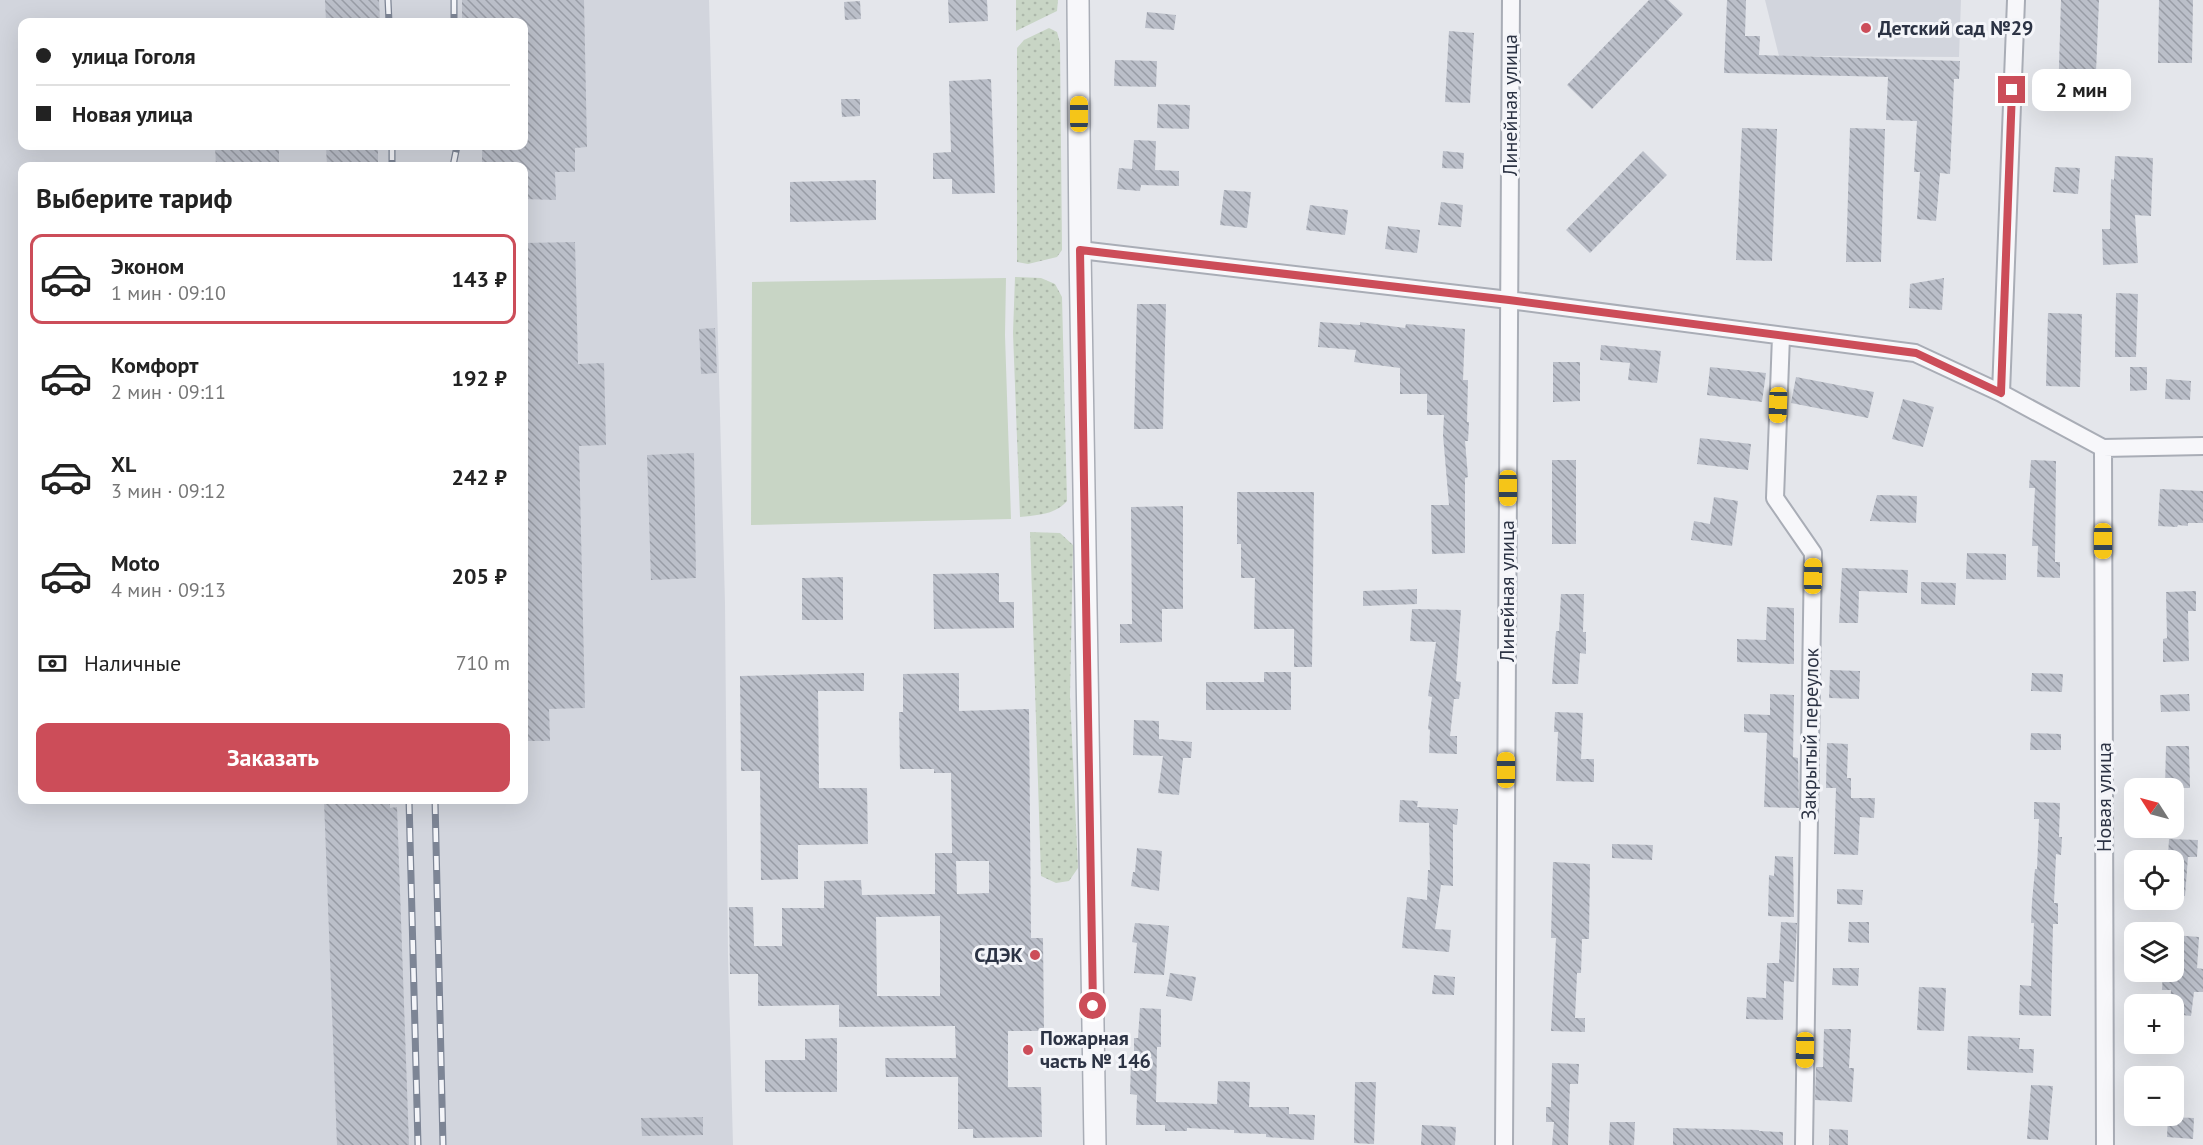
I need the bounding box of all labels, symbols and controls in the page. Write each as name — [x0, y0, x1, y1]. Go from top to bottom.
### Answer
place label: Детский сад №29 — [1878, 15, 2033, 41]
marker: Детский сад №29 — [1859, 21, 1873, 35]
street label: Линейная улица — [1497, 34, 1523, 177]
text: улица Гоголя — [72, 42, 196, 70]
callout: 2 мин — [2033, 69, 2132, 111]
route end — [1998, 76, 2025, 103]
text: 2 мин — [2056, 77, 2107, 103]
car — [1070, 96, 1088, 132]
text: Новая улица — [72, 100, 193, 128]
text: Выберите тариф — [36, 181, 232, 215]
icon: car — [39, 252, 93, 306]
text: Эконом — [111, 252, 184, 280]
text: 143 ₽ — [452, 265, 507, 293]
text: 1 мин · 09:10 — [111, 280, 226, 306]
icon: car — [39, 351, 93, 405]
text: Комфорт — [111, 351, 199, 379]
text: 192 ₽ — [452, 364, 507, 392]
text: 2 мин · 09:11 — [111, 379, 226, 405]
car — [1768, 387, 1788, 423]
icon: car — [39, 450, 93, 504]
text: XL — [111, 450, 136, 478]
text: 242 ₽ — [452, 463, 507, 491]
car — [1499, 470, 1517, 506]
text: 3 мин · 09:12 — [111, 478, 226, 504]
street label: Линейная улица — [1494, 520, 1520, 663]
car — [2094, 523, 2112, 559]
icon: car — [39, 549, 93, 603]
text: Moto — [111, 549, 160, 577]
car — [1804, 558, 1822, 594]
text: 205 ₽ — [452, 562, 507, 590]
text: 4 мин · 09:13 — [111, 577, 226, 603]
icon: cash — [36, 647, 69, 680]
street label: Закрытый переулок — [1795, 647, 1825, 821]
text: Наличные — [84, 649, 181, 677]
text: 710 m — [456, 650, 510, 676]
button: Заказать — [36, 723, 510, 792]
street label: Новая улица — [2091, 742, 2117, 852]
car — [1497, 752, 1515, 788]
north arrow — [2124, 778, 2184, 838]
map controls — [2124, 778, 2184, 1126]
button: locate — [2124, 850, 2184, 910]
button: layers — [2124, 922, 2184, 982]
place label: СДЭК — [974, 942, 1024, 968]
marker: СДЭК — [1028, 948, 1042, 962]
route start — [1079, 992, 1106, 1019]
button: + — [2124, 994, 2184, 1054]
place label: Пожарная часть № 146 — [1040, 1025, 1151, 1074]
car — [1796, 1032, 1814, 1068]
marker: Пожарная часть № 146 — [1021, 1043, 1035, 1057]
button: − — [2124, 1066, 2184, 1126]

